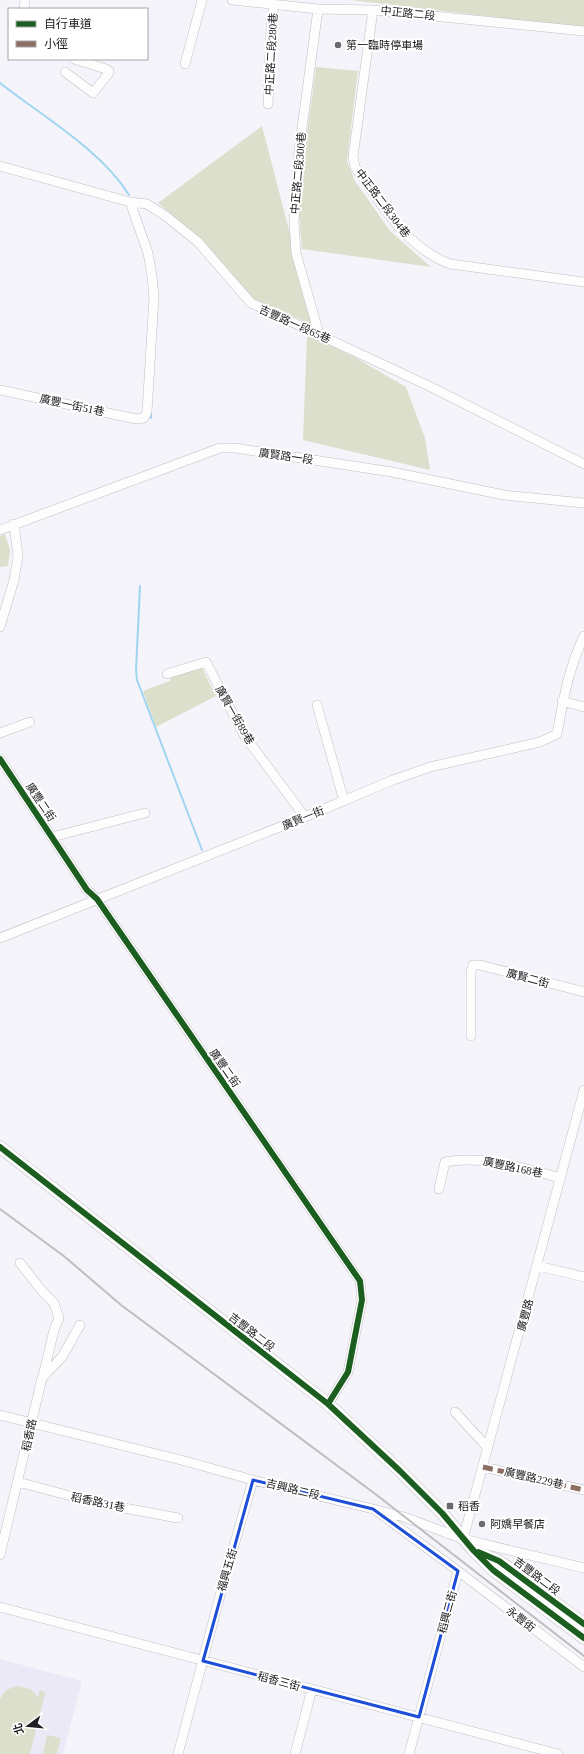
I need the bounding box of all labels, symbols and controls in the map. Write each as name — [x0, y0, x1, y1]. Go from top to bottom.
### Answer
street label: 中正路二段 — [380, 4, 436, 22]
legend — [8, 8, 148, 60]
street label: 中正路二段280巷 — [263, 12, 279, 96]
text: 自行車道 — [44, 17, 92, 31]
text: 小徑 — [44, 37, 68, 51]
place label: 第一臨時停車場 — [346, 39, 423, 51]
marker: 第一臨時停車場 — [333, 40, 343, 50]
street label: 中正路二段300巷 — [288, 131, 308, 215]
street label: 中正路二段304巷 — [353, 166, 413, 240]
street label: 吉豐路一段65巷 — [257, 303, 333, 345]
street label: 廣豐一街51巷 — [38, 392, 106, 418]
street label: 廣賢路一段 — [258, 446, 314, 466]
street label: 廣賢一街89巷 — [213, 683, 257, 747]
street label: 廣豐二街 — [24, 780, 58, 824]
street label: 廣賢一街 — [280, 804, 326, 832]
street label: 廣賢二街 — [505, 967, 551, 989]
street label: 廣豐二街 — [207, 1047, 243, 1089]
street label: 廣豐路168巷 — [482, 1155, 544, 1179]
street label: 廣豐路 — [515, 1298, 535, 1332]
street label: 吉豐路二段 — [227, 1310, 277, 1354]
street label: 稻香路 — [20, 1418, 38, 1452]
street label: 廣豐路229巷 — [503, 1465, 565, 1491]
street label: 吉興路二段 — [265, 1477, 321, 1501]
street label: 稻香路31巷 — [70, 1490, 126, 1514]
place label: 稻香 — [458, 1500, 480, 1512]
marker: 稻香 — [445, 1501, 455, 1511]
place label: 阿嬌早餐店 — [490, 1518, 545, 1530]
marker: 阿嬌早餐店 — [477, 1519, 487, 1529]
street label: 福興五街 — [215, 1547, 239, 1593]
street label: 吉豐路二段 — [511, 1555, 563, 1597]
street label: 稻興二街 — [436, 1589, 458, 1635]
street label: 永豐街 — [504, 1604, 538, 1634]
street label: 稻香三街 — [256, 1670, 302, 1692]
north arrow — [8, 1706, 48, 1746]
text: 北 — [11, 1722, 26, 1736]

